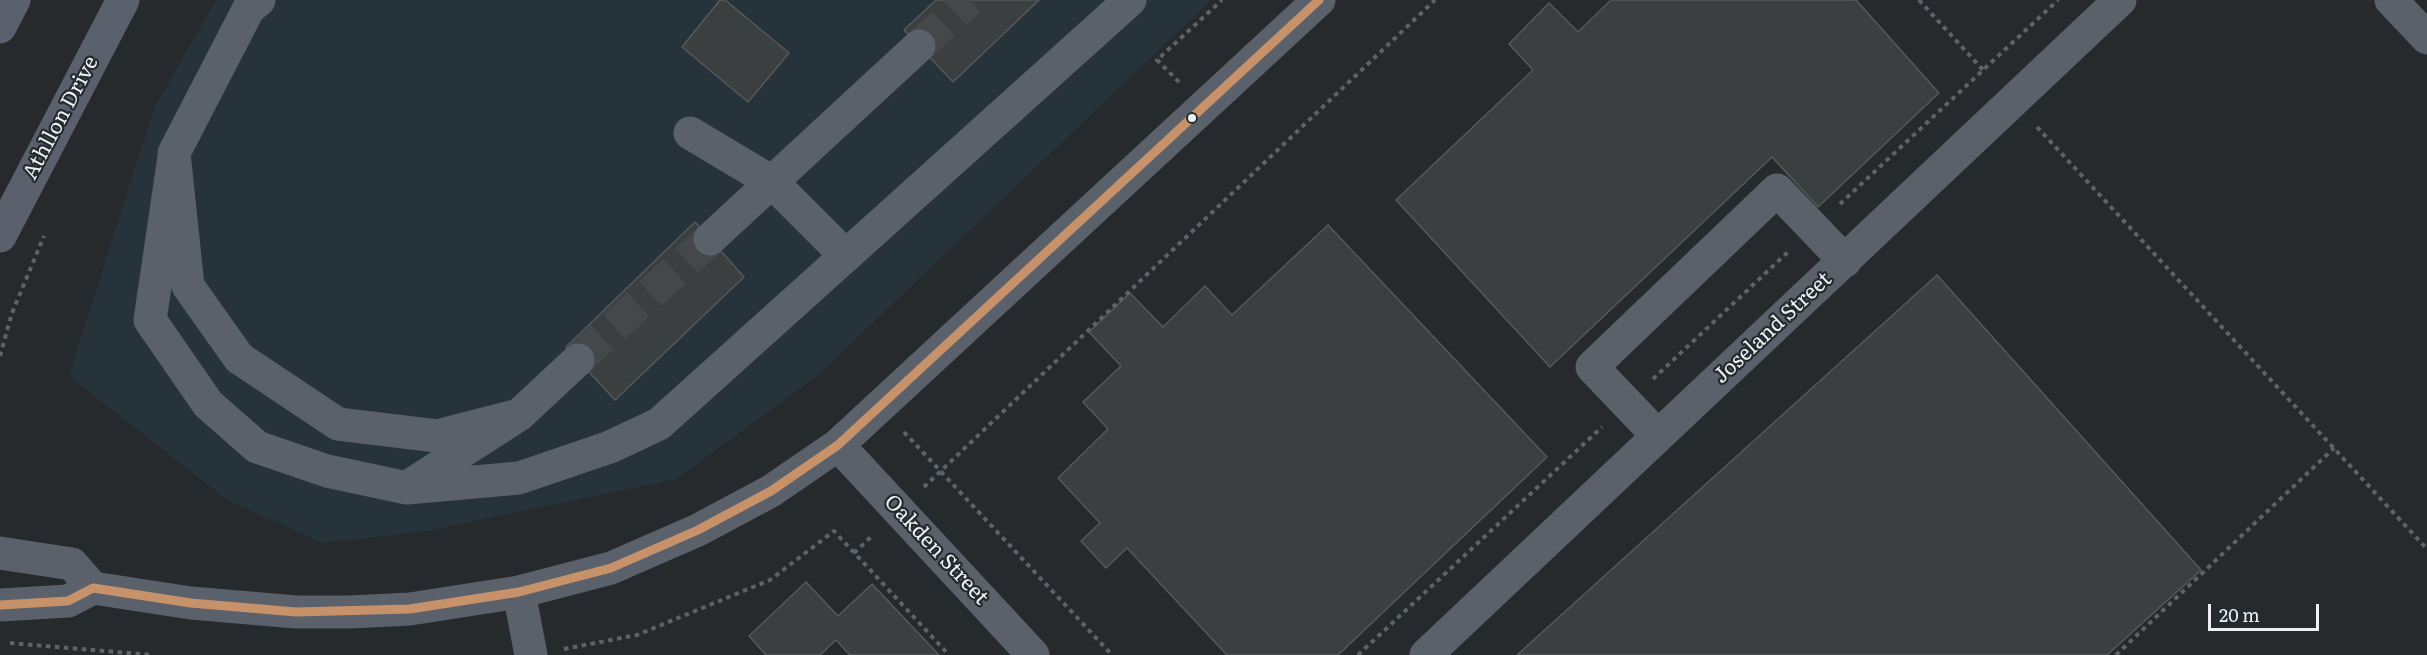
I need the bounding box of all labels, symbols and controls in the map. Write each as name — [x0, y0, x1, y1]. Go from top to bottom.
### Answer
street label: Athllon Drive — [18, 52, 104, 184]
unlabelled marker — [1186, 112, 1198, 124]
street label: Joseland Street — [1709, 267, 1837, 389]
street label: Oakden Street — [879, 490, 993, 610]
scale bar — [2211, 592, 2322, 630]
text: 20 m — [2219, 601, 2260, 628]

